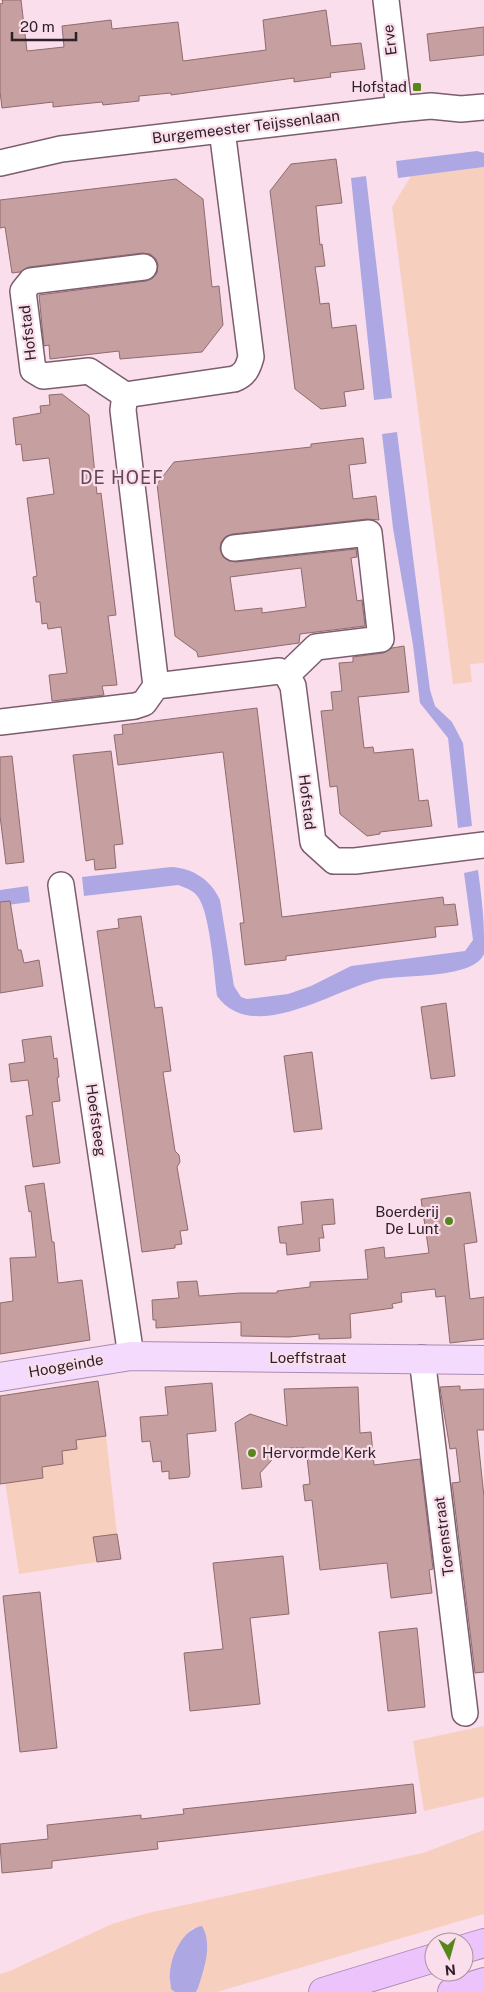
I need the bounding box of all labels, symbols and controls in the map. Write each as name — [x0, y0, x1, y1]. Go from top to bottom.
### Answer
scale bar — [12, 10, 76, 42]
text: 20 m — [20, 18, 55, 35]
street label: Erve — [379, 24, 400, 57]
place label: Hofstad — [351, 78, 407, 95]
marker: Hofstad — [411, 81, 423, 93]
street label: Burgemeester Teijssenlaan — [151, 107, 341, 146]
street label: Hofstad — [16, 304, 39, 362]
district label: DE HOEF — [80, 467, 164, 488]
street label: Hofstad — [296, 773, 319, 831]
street label: Hoefsteeg — [83, 1082, 110, 1157]
place label: Boerderij De Lunt — [375, 1203, 439, 1237]
marker: Boerderij De Lunt — [443, 1215, 455, 1227]
street label: Loeffstraat — [269, 1349, 347, 1366]
street label: Hoogeinde — [27, 1351, 105, 1380]
place label: Hervormde Kerk — [262, 1444, 376, 1461]
marker: Hervormde Kerk — [246, 1447, 258, 1459]
street label: Torenstraat — [430, 1495, 457, 1577]
north arrow — [424, 1932, 474, 1982]
text: N — [444, 1961, 457, 1978]

